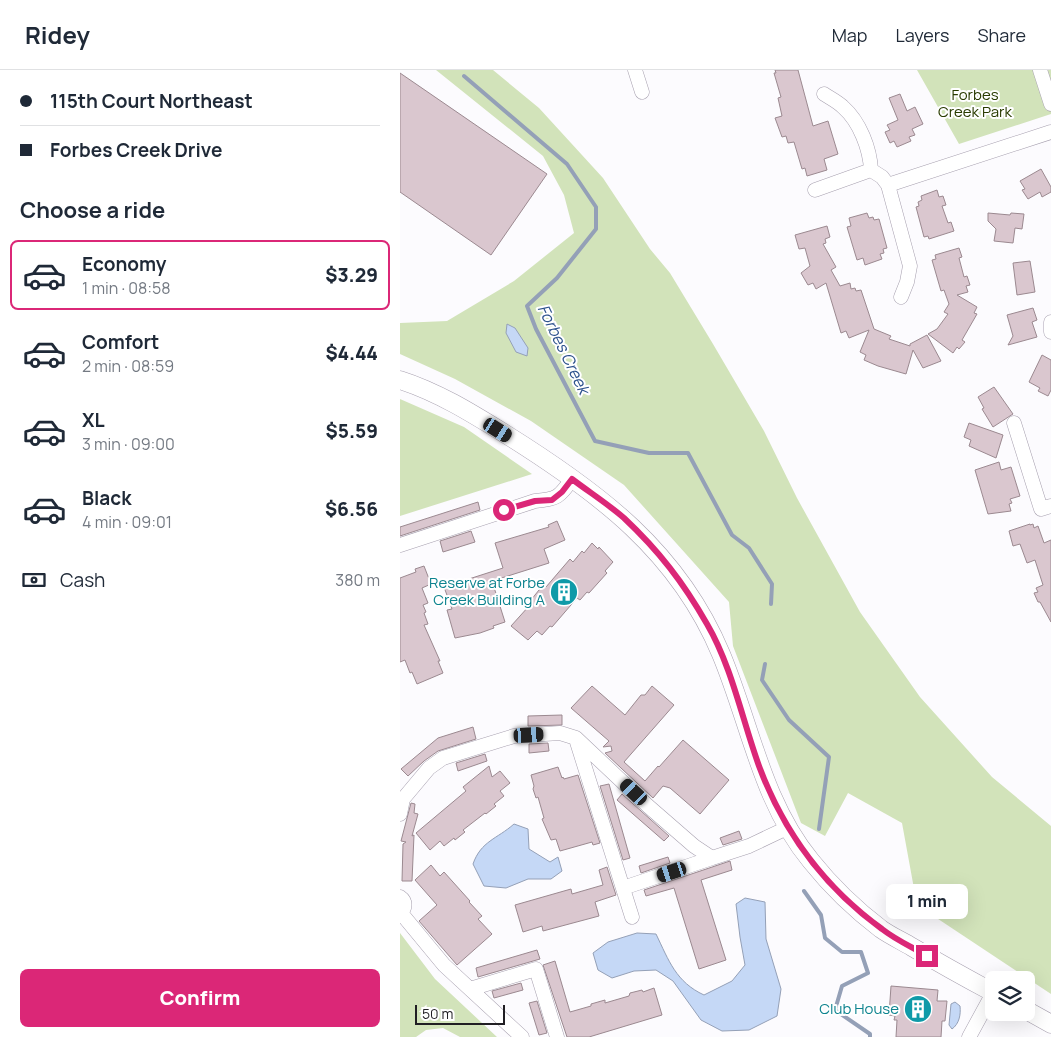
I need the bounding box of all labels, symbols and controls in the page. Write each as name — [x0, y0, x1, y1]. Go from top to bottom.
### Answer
text: Ridey — [25, 18, 90, 51]
text: Map — [832, 23, 867, 47]
text: Layers — [895, 23, 949, 47]
text: Share — [977, 23, 1026, 47]
park label: Forbes Creek Park — [938, 84, 1012, 122]
text: 115th Court Northeast — [50, 88, 253, 114]
text: Forbes Creek Drive — [50, 137, 222, 163]
text: Choose a ride — [20, 195, 165, 225]
text: Economy — [82, 251, 166, 277]
icon: car — [22, 253, 67, 298]
text: $3.29 — [325, 262, 378, 288]
text: 1 min · 08:58 — [82, 277, 171, 299]
water label: Forbes Creek — [533, 301, 596, 399]
text: Comfort — [82, 329, 159, 355]
icon: car — [22, 331, 67, 376]
text: $4.44 — [325, 340, 378, 366]
text: 2 min · 08:59 — [82, 355, 174, 377]
text: XL — [82, 407, 105, 433]
icon: car — [22, 409, 67, 454]
car — [481, 416, 514, 444]
text: $5.59 — [326, 418, 378, 444]
text: 3 min · 09:00 — [82, 433, 175, 455]
text: Black — [82, 485, 131, 511]
icon: car — [22, 487, 67, 532]
text: $6.56 — [325, 496, 378, 522]
route start — [493, 499, 515, 521]
text: 4 min · 09:01 — [82, 511, 172, 533]
icon: cash — [20, 566, 48, 594]
text: Cash — [60, 567, 105, 593]
text: 380 m — [335, 569, 380, 591]
place label: Reserve at Forbe Creek Building A — [429, 572, 545, 610]
building icon: Reserve at Forbe Creek Building A — [549, 577, 579, 607]
car — [513, 727, 544, 743]
car — [617, 776, 650, 808]
car — [655, 860, 688, 884]
callout: 1 min — [886, 884, 968, 918]
text: 1 min — [907, 890, 947, 912]
route end — [916, 945, 938, 967]
button: Confirm — [20, 969, 380, 1027]
map controls — [985, 971, 1035, 1021]
button: layers — [985, 971, 1035, 1021]
building icon: Club House — [903, 994, 933, 1024]
place label: Club House — [819, 998, 899, 1019]
scale bar — [415, 1002, 505, 1025]
text: 50 m — [422, 1004, 453, 1023]

